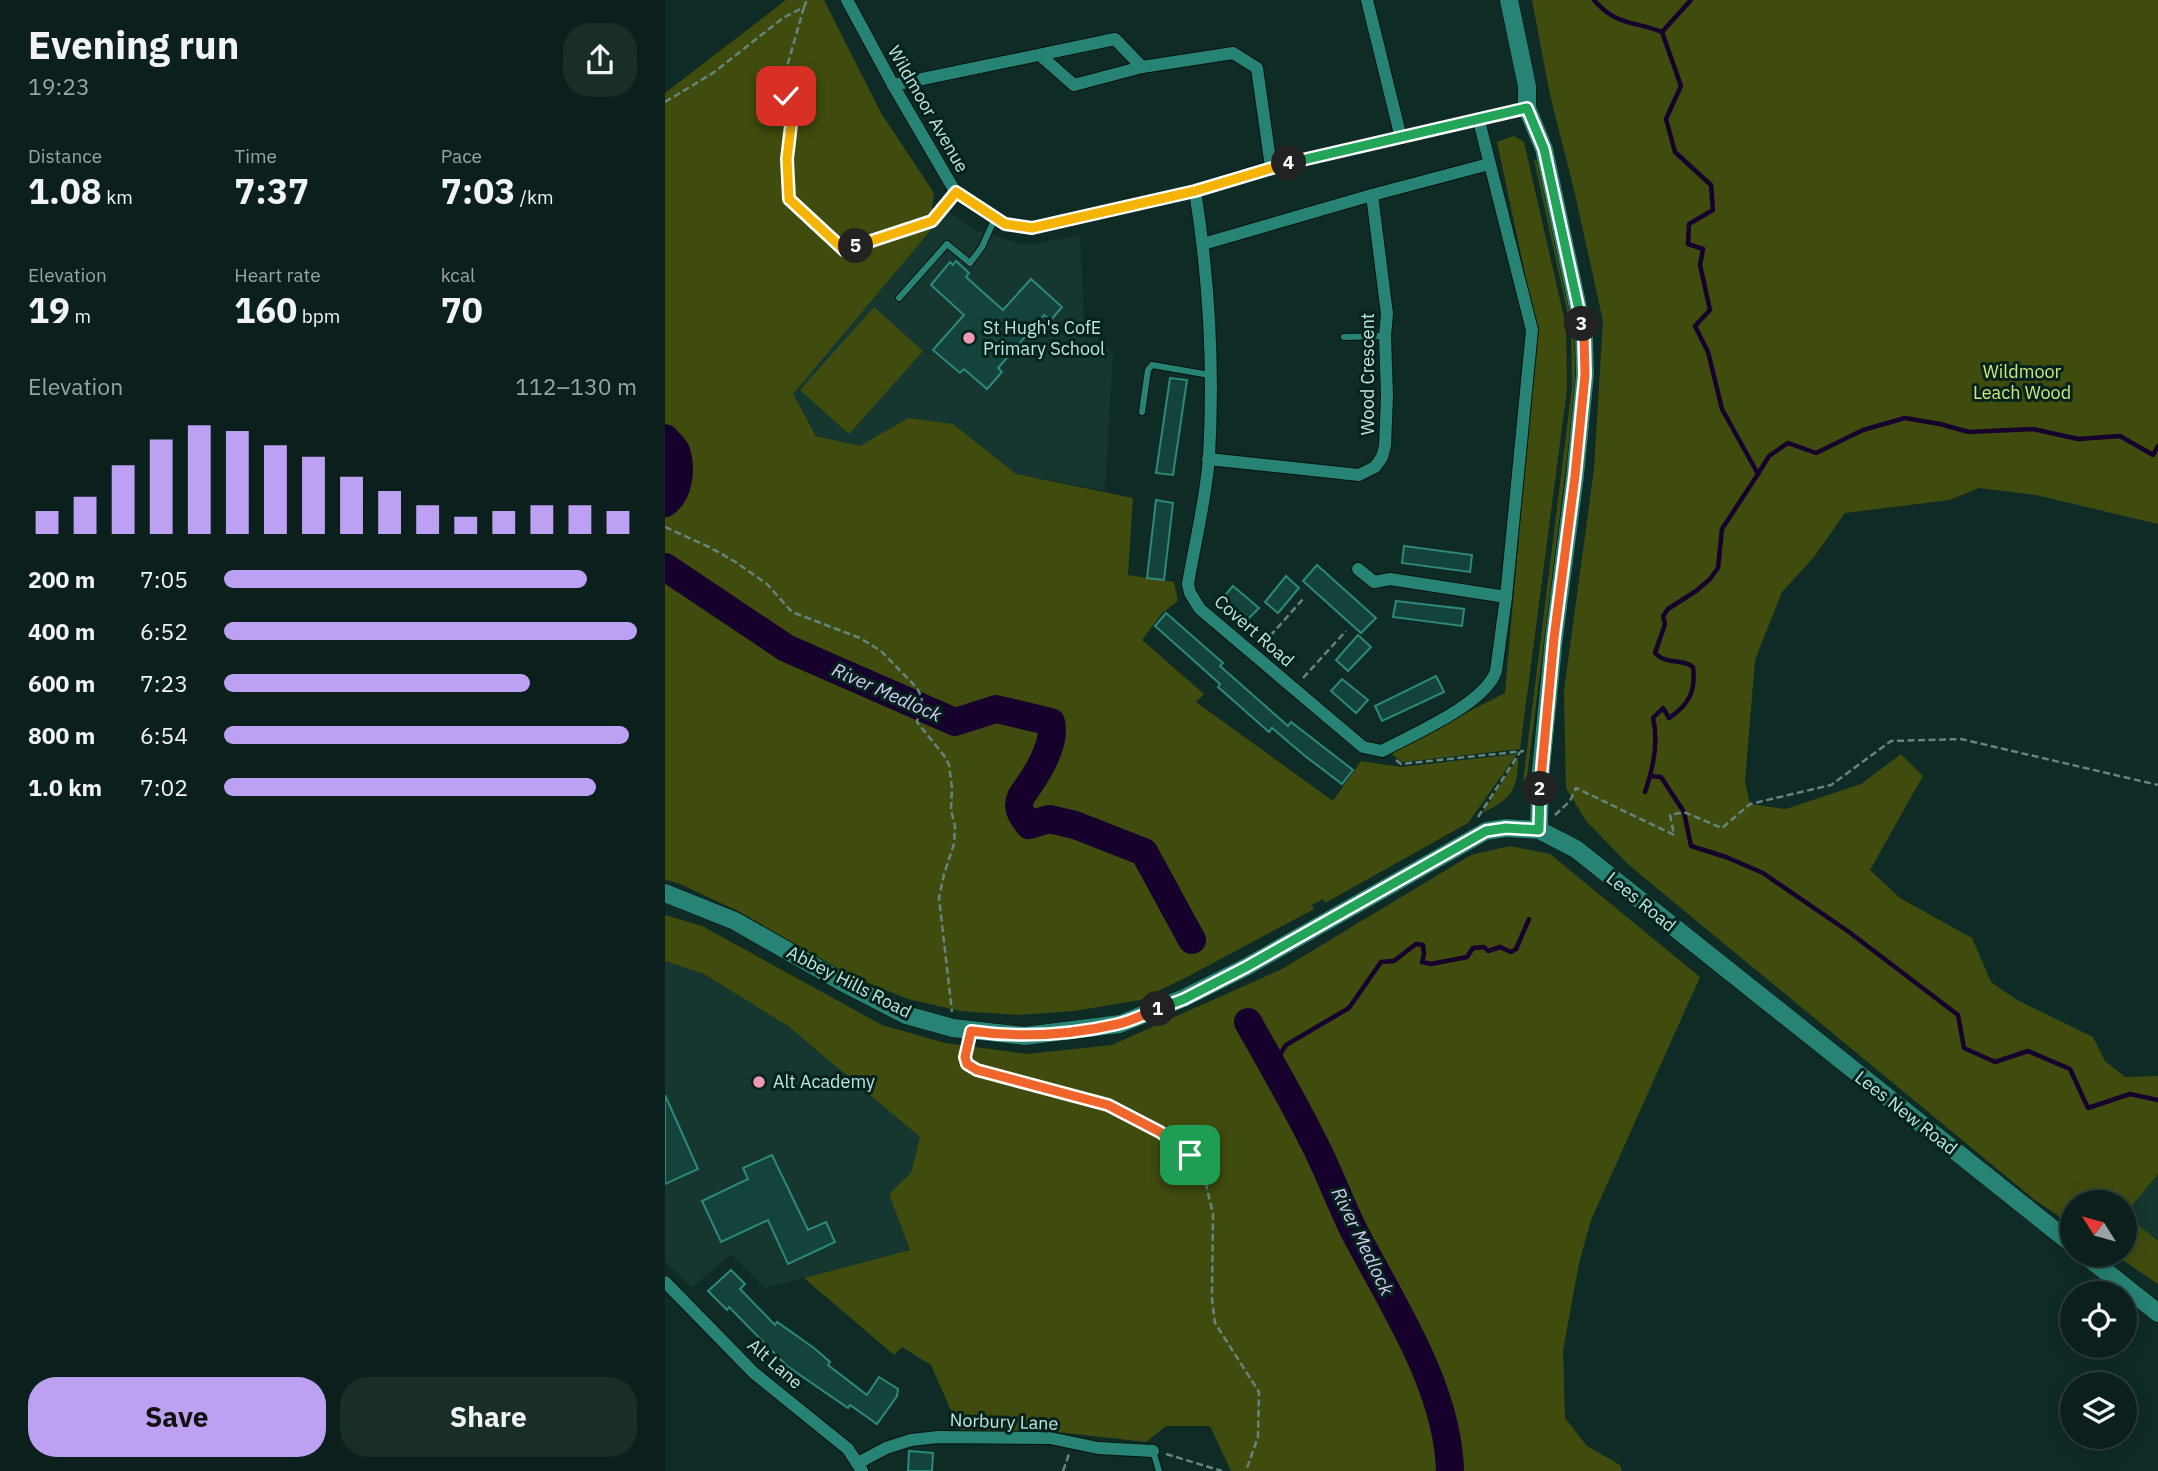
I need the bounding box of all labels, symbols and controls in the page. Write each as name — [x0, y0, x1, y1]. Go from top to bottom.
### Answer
text: Evening run — [28, 20, 239, 69]
button: share — [563, 23, 637, 97]
street label: Wildmoor Avenue — [883, 41, 974, 176]
pin — [756, 66, 816, 126]
text: 19:23 — [28, 71, 90, 101]
icon: check — [767, 77, 805, 115]
text: Distance — [28, 144, 102, 168]
text: Time — [234, 144, 277, 168]
text: Pace — [441, 144, 482, 168]
pin: 4 — [1271, 146, 1307, 180]
text: 4 — [1283, 150, 1294, 174]
text: 1.08 — [28, 168, 102, 214]
text: 7:37 — [234, 168, 309, 214]
text: 7:03 — [441, 168, 515, 214]
text: km — [102, 185, 133, 209]
text: /km — [515, 185, 554, 209]
pin: 5 — [839, 229, 873, 264]
text: 5 — [850, 233, 861, 257]
text: Elevation — [28, 263, 107, 287]
text: Heart rate — [234, 263, 321, 287]
text: kcal — [441, 263, 475, 287]
text: 19 — [28, 287, 70, 333]
text: 160 — [234, 287, 297, 333]
text: 70 — [441, 287, 483, 333]
text: m — [70, 304, 91, 328]
text: bpm — [297, 304, 340, 328]
pin: 3 — [1565, 306, 1599, 342]
text: 3 — [1576, 311, 1587, 335]
street label: Wood Crescent — [1356, 313, 1379, 435]
place label: St Hugh's CofE Primary School — [983, 316, 1105, 360]
marker: St Hugh's CofE Primary School — [961, 330, 977, 346]
park label: Wildmoor Leach Wood — [1973, 360, 2071, 404]
text: Elevation — [28, 371, 123, 401]
text: 112–130 m — [515, 371, 637, 401]
text: 200 m — [28, 564, 95, 594]
text: 7:05 — [140, 564, 188, 594]
street label: Covert Road — [1210, 590, 1299, 672]
text: 400 m — [28, 616, 95, 646]
text: 6:52 — [140, 616, 188, 646]
water label: River Medlock — [829, 657, 946, 727]
text: 600 m — [28, 668, 95, 698]
text: 7:23 — [140, 668, 188, 698]
text: 800 m — [28, 720, 95, 750]
text: 6:54 — [140, 720, 188, 750]
text: 1.0 km — [28, 772, 102, 802]
text: 7:02 — [140, 772, 188, 802]
pin: 2 — [1523, 772, 1557, 806]
text: 2 — [1534, 776, 1545, 800]
street label: Lees Road — [1602, 867, 1681, 937]
street label: Abbey Hills Road — [783, 940, 915, 1023]
pin: 1 — [1141, 992, 1175, 1026]
text: 1 — [1152, 996, 1163, 1020]
street label: Lees New Road — [1851, 1065, 1962, 1160]
place label: Alt Academy — [773, 1070, 875, 1093]
marker: Alt Academy — [751, 1074, 767, 1090]
pin — [1160, 1125, 1220, 1185]
icon: arrive — [1171, 1136, 1209, 1174]
water label: River Medlock — [1327, 1183, 1400, 1300]
north arrow — [2060, 1190, 2137, 1267]
map controls — [2060, 1190, 2137, 1449]
button: locate — [2060, 1281, 2137, 1358]
street label: Alt Lane — [743, 1333, 808, 1394]
button: layers — [2060, 1372, 2137, 1449]
button: Save — [28, 1377, 326, 1457]
button: Share — [340, 1377, 637, 1457]
street label: Norbury Lane — [949, 1408, 1059, 1435]

